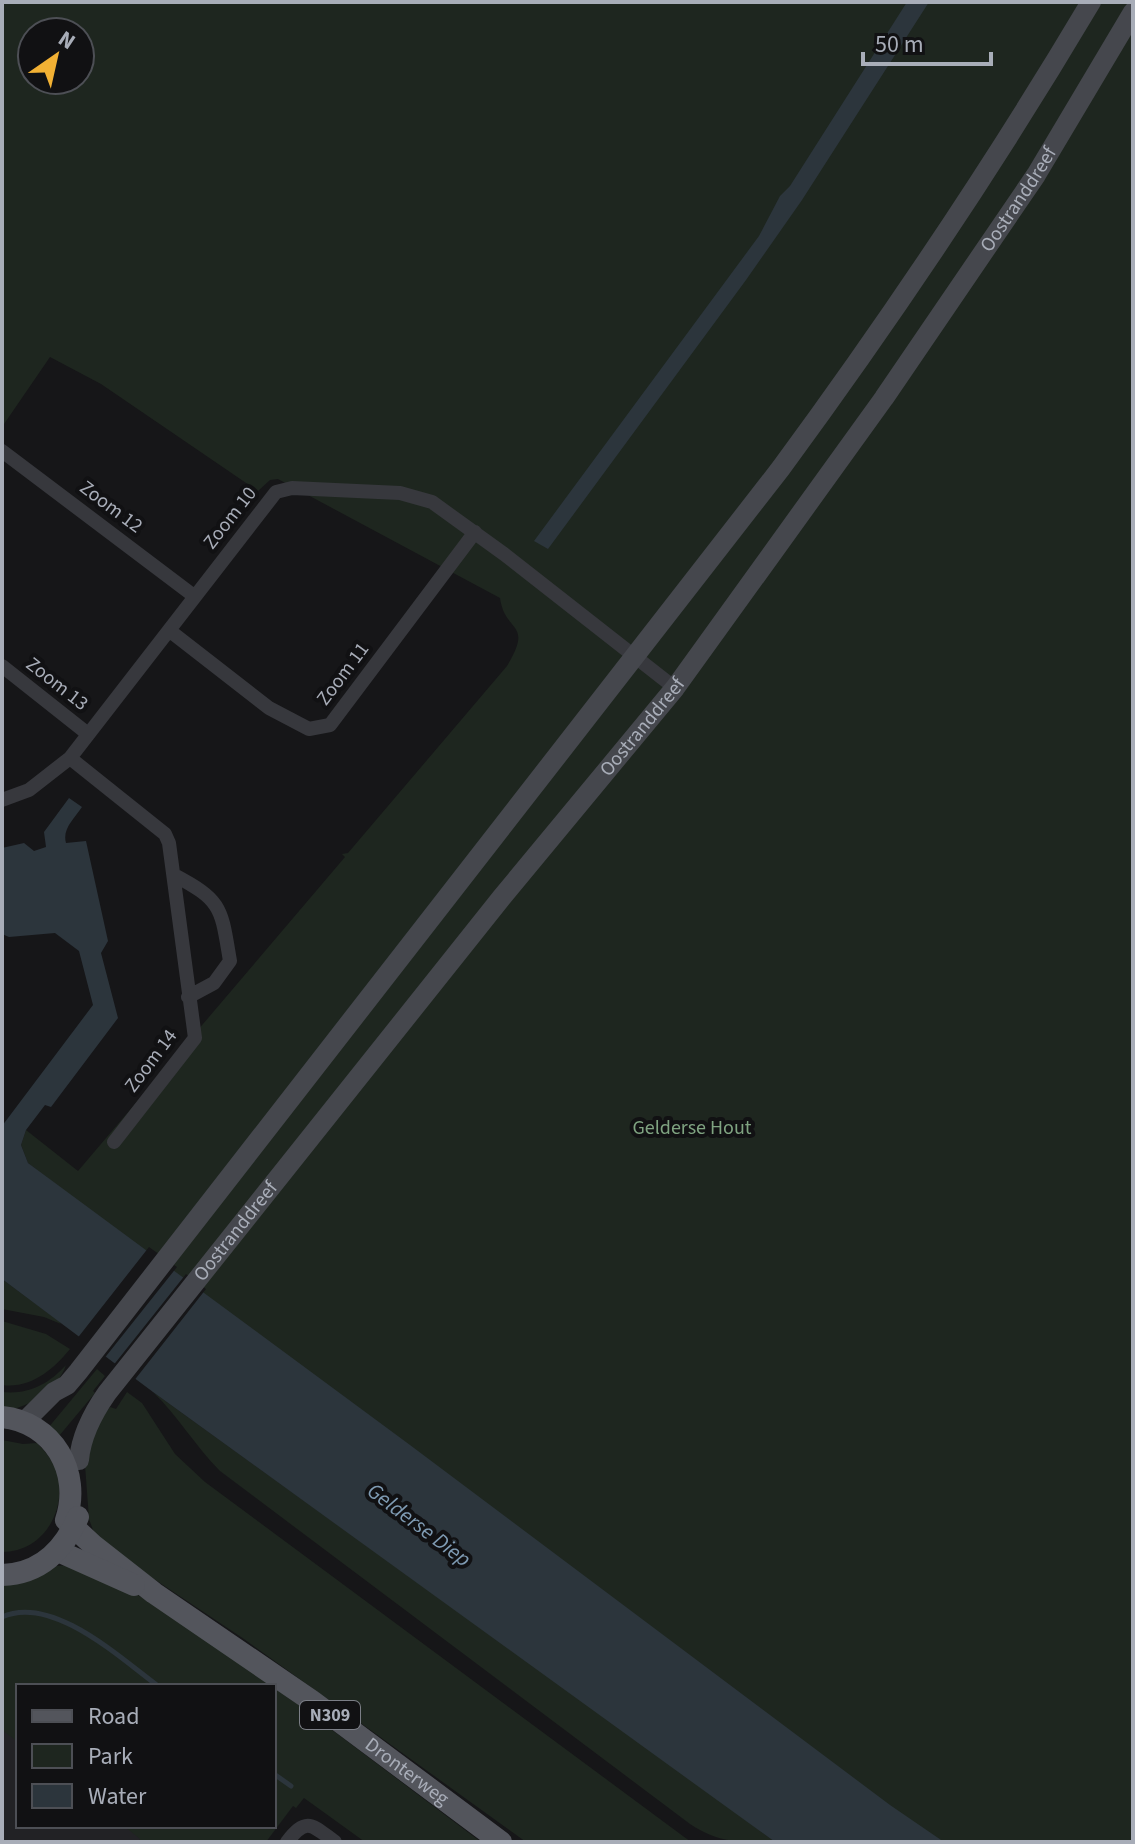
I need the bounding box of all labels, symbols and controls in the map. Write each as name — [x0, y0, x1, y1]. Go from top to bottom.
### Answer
north arrow — [16, 16, 96, 96]
scale bar — [863, 16, 991, 66]
text: N — [52, 23, 82, 58]
text: 50 m — [875, 27, 924, 62]
street label: Oostranddreef — [973, 141, 1064, 258]
street label: Zoom 12 — [74, 474, 148, 540]
street label: Zoom 10 — [197, 481, 263, 555]
street label: Zoom 11 — [310, 637, 376, 711]
street label: Zoom 13 — [20, 651, 94, 717]
street label: Oostranddreef — [593, 671, 693, 783]
street label: Zoom 14 — [118, 1024, 184, 1098]
park label: Gelderse Hout — [632, 1114, 752, 1142]
street label: Oostranddreef — [187, 1174, 285, 1287]
water label: Gelderse Diep — [360, 1475, 478, 1575]
legend — [16, 1684, 276, 1828]
text: Road — [88, 1699, 140, 1734]
road number: N309 — [300, 1701, 360, 1729]
street label: Dronterweg — [359, 1731, 455, 1813]
text: Park — [88, 1739, 133, 1774]
text: Water — [88, 1779, 147, 1814]

